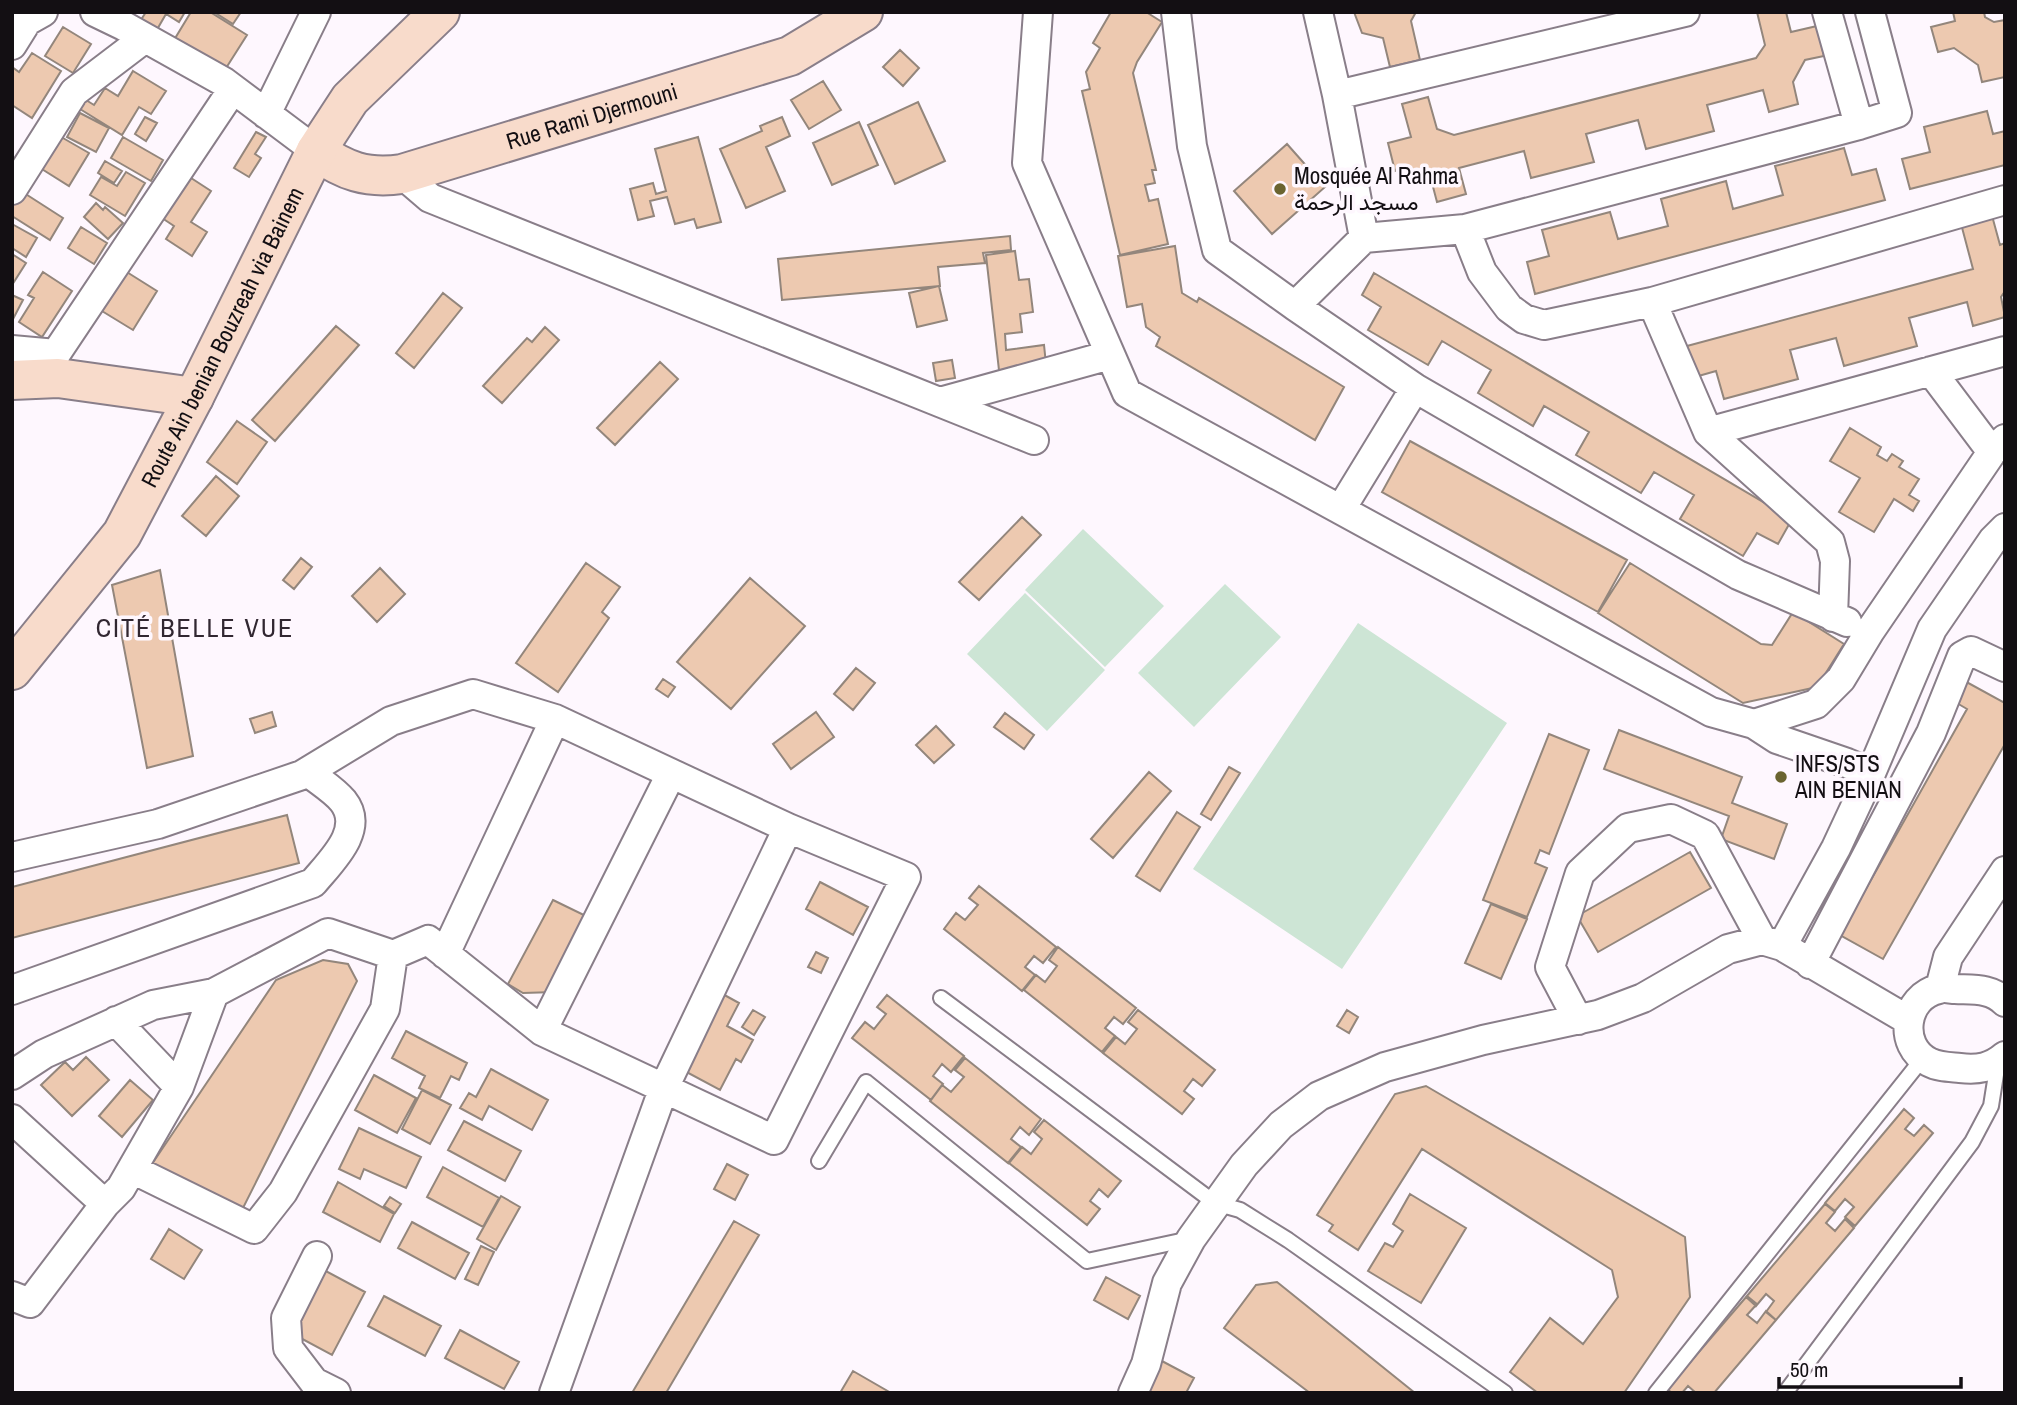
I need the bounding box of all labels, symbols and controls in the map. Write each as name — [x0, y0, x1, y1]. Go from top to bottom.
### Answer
street label: Rue Rami Djermouni — [502, 75, 681, 156]
place label: Mosquée Al Rahma مسجد الرحمة — [1294, 160, 1459, 217]
street label: Route Ain benian Bouzreah via Bainem — [133, 181, 311, 493]
marker: Mosquée Al Rahma مسجد الرحمة — [1272, 181, 1288, 197]
district label: CITÉ BELLE VUE — [96, 610, 294, 645]
place label: INFS/STS AIN BENIAN — [1794, 748, 1902, 805]
marker: INFS/STS AIN BENIAN — [1773, 769, 1789, 785]
scale bar — [1779, 1346, 1961, 1390]
text: 50 m — [1790, 1355, 1828, 1384]

